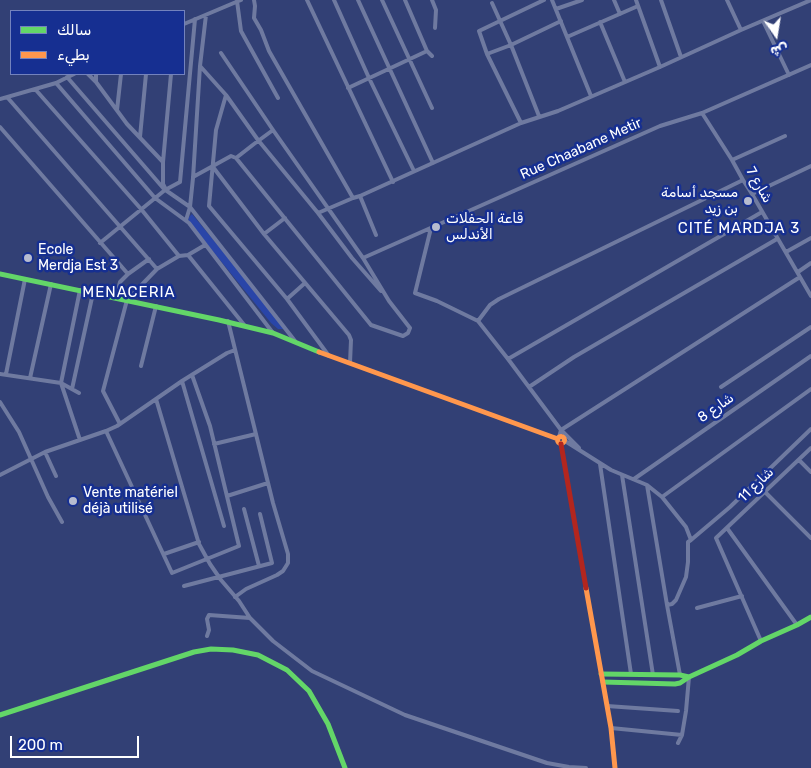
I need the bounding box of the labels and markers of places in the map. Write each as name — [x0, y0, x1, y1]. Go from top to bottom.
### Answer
place label: مسجد أسامة بن زيد — [661, 185, 738, 218]
marker: مسجد أسامة بن زيد — [742, 195, 754, 207]
place label: قاعة الحفلات الأندلس — [446, 211, 523, 243]
marker: قاعة الحفلات الأندلس — [430, 221, 442, 233]
place label: Ecole Merdja Est 3 — [38, 242, 118, 274]
marker: Ecole Merdja Est 3 — [22, 252, 34, 264]
place label: Vente matériel déjà utilisé — [83, 485, 178, 518]
marker: Vente matériel déjà utilisé — [67, 495, 79, 507]

